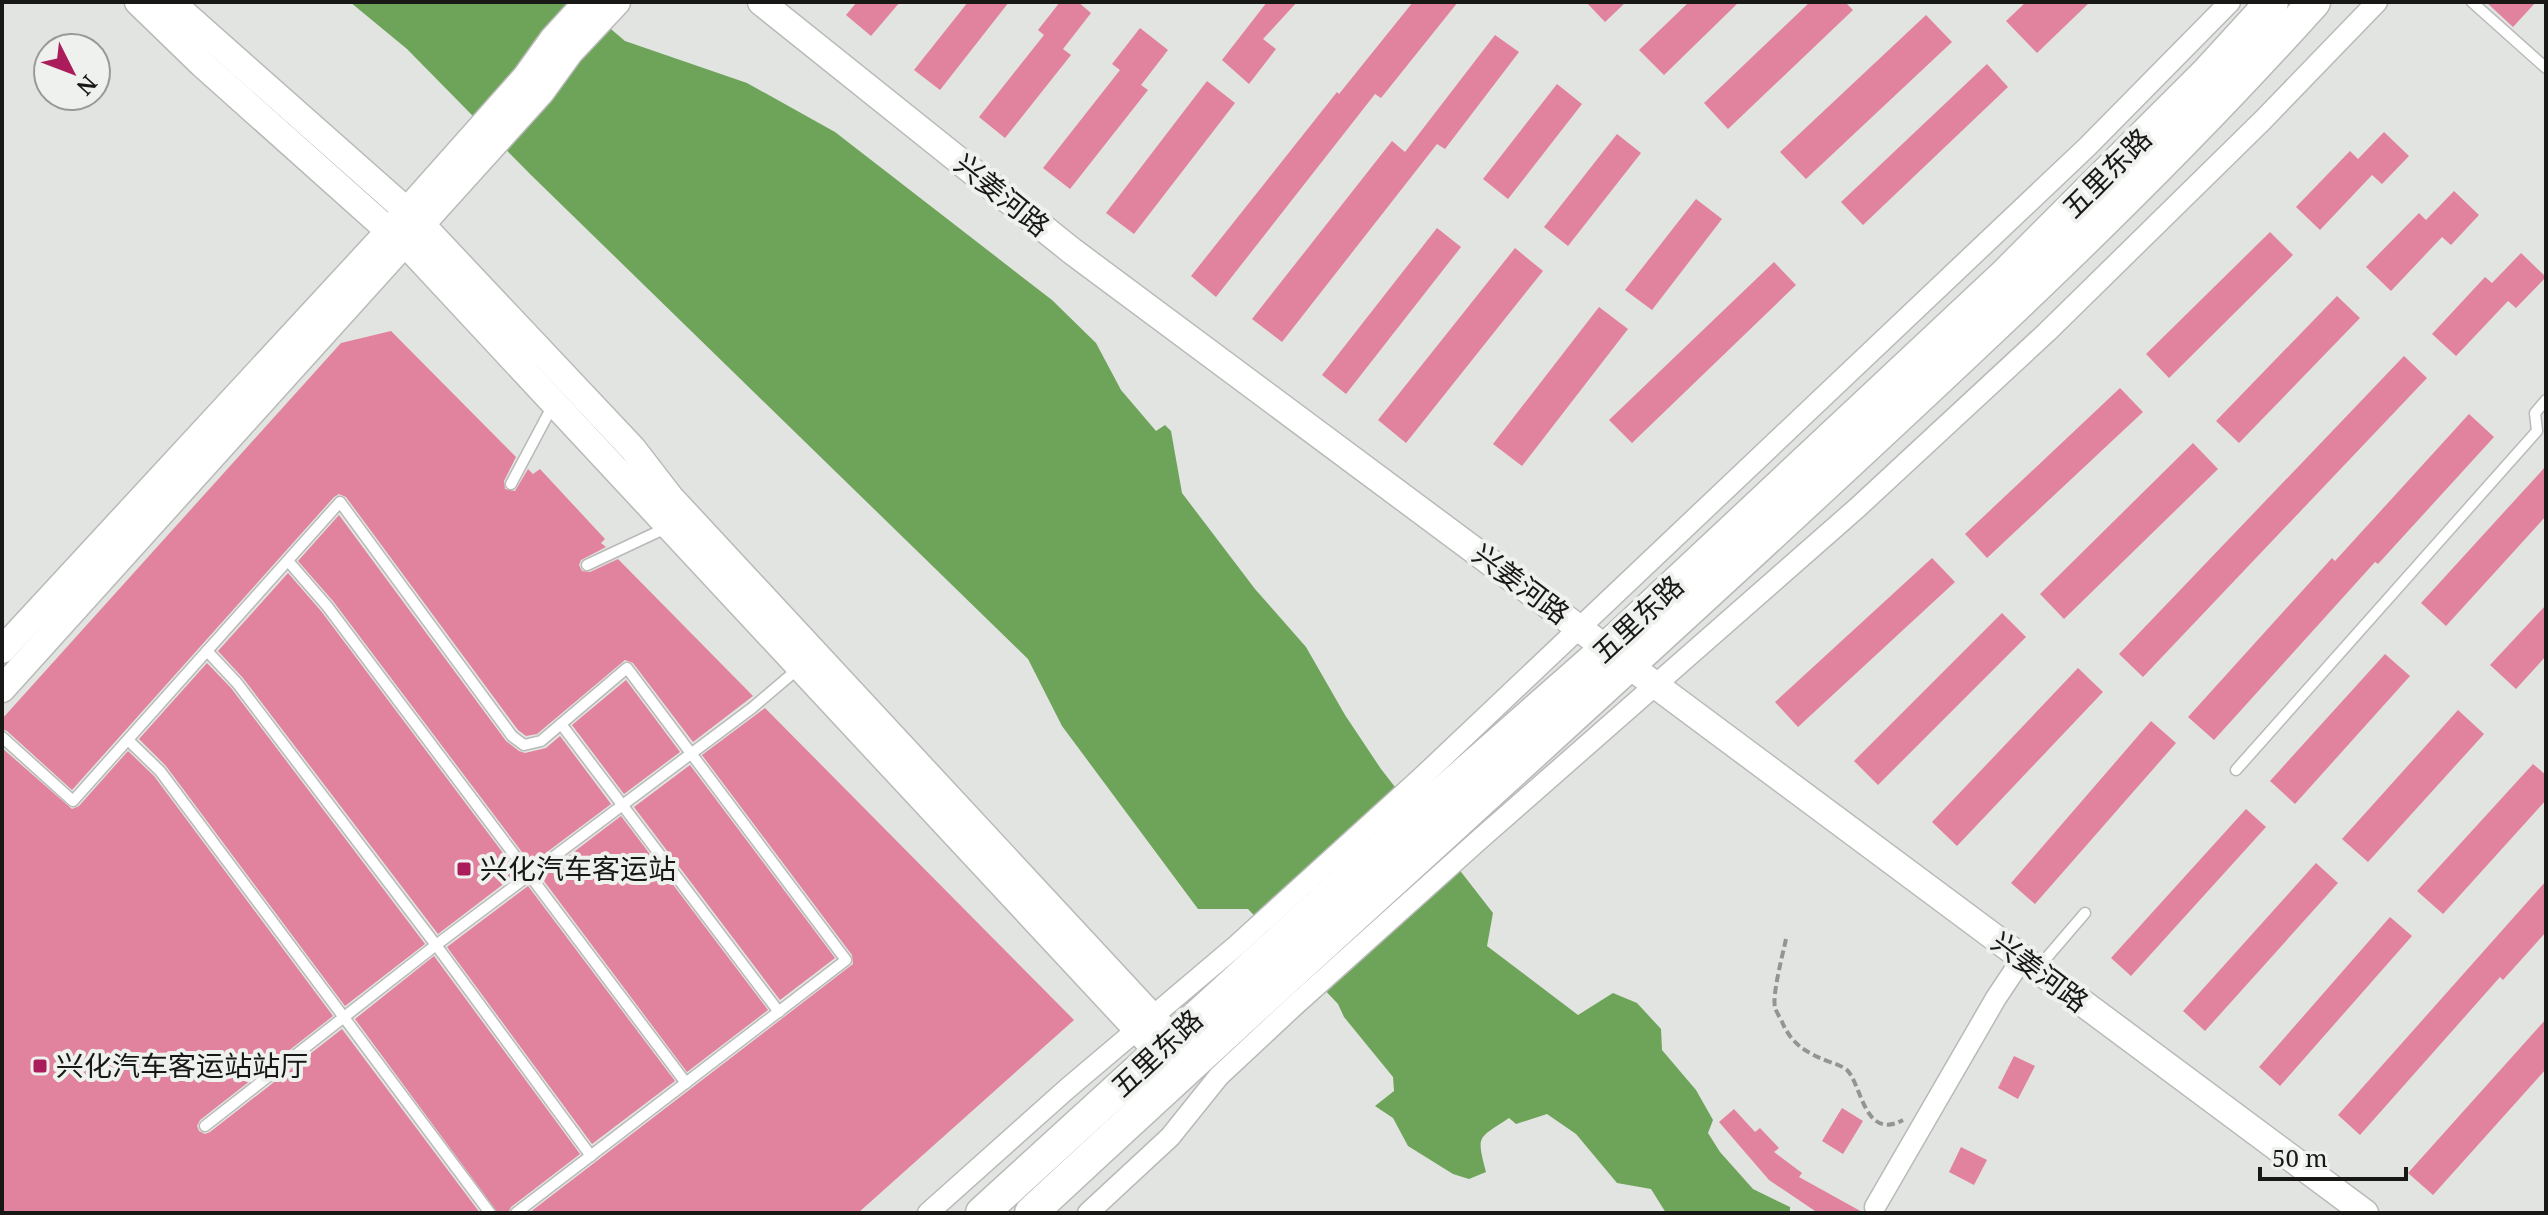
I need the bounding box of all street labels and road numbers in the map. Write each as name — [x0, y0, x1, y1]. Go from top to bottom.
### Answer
street label: 五里东路 — [2053, 119, 2159, 225]
street label: 兴姜河路 — [947, 144, 1058, 244]
street label: 兴姜河路 — [1465, 534, 1578, 632]
street label: 五里东路 — [1583, 566, 1691, 670]
street label: 兴姜河路 — [1984, 922, 2097, 1020]
street label: 五里东路 — [1102, 1000, 1210, 1104]

